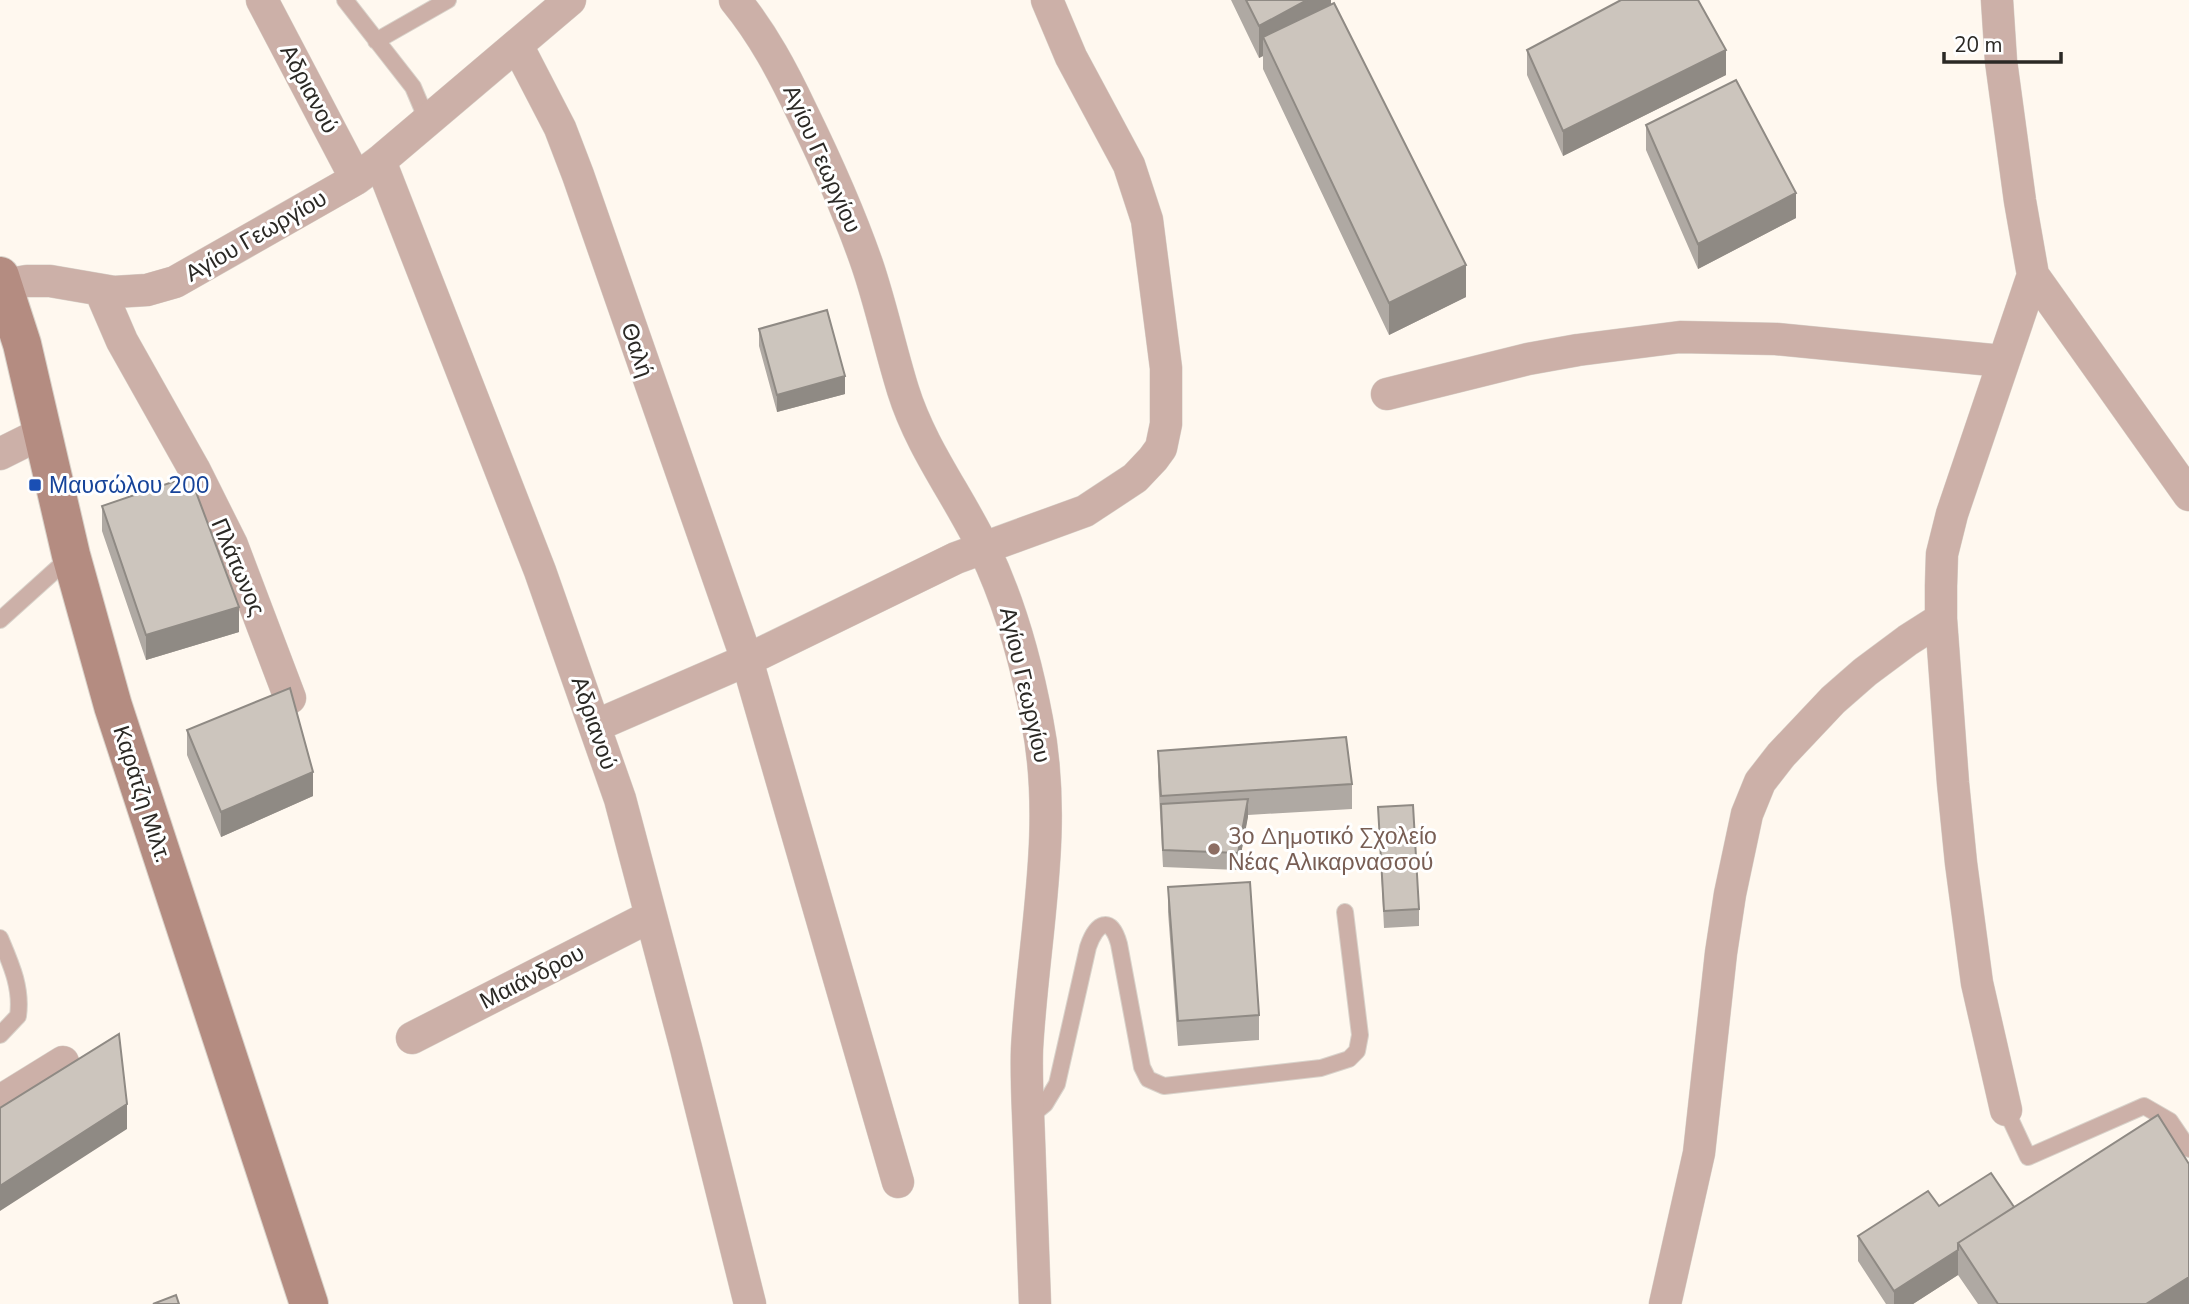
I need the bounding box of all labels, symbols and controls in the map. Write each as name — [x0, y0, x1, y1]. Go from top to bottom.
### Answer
scale bar — [1944, 21, 2061, 65]
text: 20 m — [1954, 31, 2003, 59]
street label: Αδριανού — [273, 39, 345, 139]
street label: Αγίου Γεωργίου — [776, 80, 868, 238]
street label: Αγίου Γεωργίου — [180, 183, 332, 289]
street label: Θαλή — [613, 319, 661, 381]
place label: Μαυσώλου 200 — [49, 470, 210, 501]
marker: Μαυσώλου 200 — [27, 477, 43, 493]
street label: Πλάτωνος — [204, 513, 272, 621]
street label: Αγίου Γεωργίου — [992, 604, 1058, 766]
street label: Αδριανού — [564, 672, 624, 774]
street label: Καράτζη Μιλτ. — [105, 722, 179, 866]
place label: 3ο Δημοτικό Σχολείο Νέας Αλικαρνασσού — [1228, 821, 1437, 878]
marker: 3ο Δημοτικό Σχολείο Νέας Αλικαρνασσού — [1206, 841, 1222, 857]
street label: Μαιάνδρου — [474, 937, 590, 1017]

